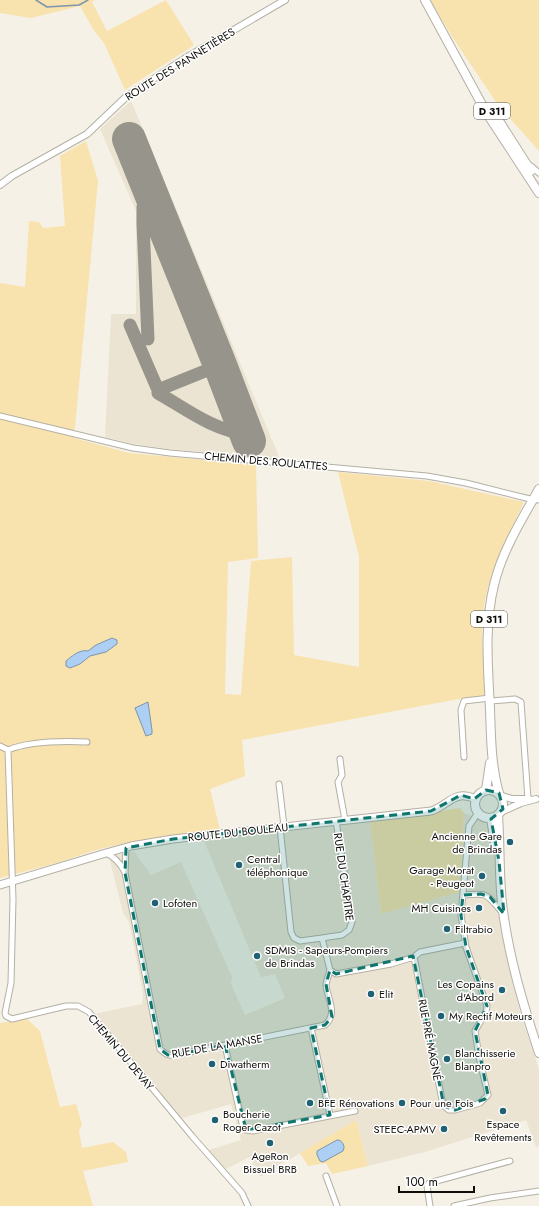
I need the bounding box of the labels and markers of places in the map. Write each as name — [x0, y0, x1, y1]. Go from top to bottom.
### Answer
place label: Ancienne Gare de Brindas — [432, 828, 503, 857]
marker: Ancienne Gare de Brindas — [505, 837, 515, 847]
place label: Central téléphonique — [247, 851, 308, 880]
marker: Central téléphonique — [234, 860, 244, 870]
place label: Garage Morat - Peugeot — [409, 862, 474, 891]
marker: Garage Morat - Peugeot — [477, 871, 487, 881]
place label: Lofoten — [163, 895, 197, 911]
marker: Lofoten — [150, 898, 160, 908]
place label: MH Cuisines — [412, 900, 472, 916]
marker: MH Cuisines — [474, 903, 484, 913]
place label: Filtrabio — [455, 921, 493, 937]
marker: Filtrabio — [442, 924, 452, 934]
place label: SDMIS - Sapeurs-Pompiers de Brindas — [265, 942, 388, 971]
marker: SDMIS - Sapeurs-Pompiers de Brindas — [252, 951, 262, 961]
place label: Les Copains d'Abord — [437, 976, 495, 1005]
marker: Les Copains d'Abord — [497, 985, 507, 995]
place label: Elit — [379, 986, 393, 1002]
marker: Elit — [366, 989, 376, 999]
place label: My Rectif Moteurs — [449, 1008, 533, 1024]
marker: My Rectif Moteurs — [436, 1011, 446, 1021]
place label: Blanchisserie Blanpro — [455, 1045, 516, 1074]
marker: Blanchisserie Blanpro — [442, 1054, 452, 1064]
place label: Diwatherm — [220, 1056, 270, 1072]
marker: Diwatherm — [207, 1059, 217, 1069]
place label: BFE Rénovations — [318, 1095, 395, 1111]
place label: Pour une Fois — [410, 1095, 474, 1111]
marker: BFE Rénovations — [305, 1098, 315, 1108]
marker: Pour une Fois — [397, 1098, 407, 1108]
place label: Boucherie Roger Cazot — [223, 1106, 281, 1135]
marker: Espace Revêtements — [498, 1106, 508, 1116]
marker: Boucherie Roger Cazot — [210, 1115, 220, 1125]
place label: Espace Revêtements — [474, 1116, 532, 1145]
place label: STEEC-APMV — [373, 1121, 437, 1137]
marker: STEEC-APMV — [439, 1124, 449, 1134]
marker: AgeRon Bissuel BRB — [265, 1138, 275, 1148]
place label: AgeRon Bissuel BRB — [243, 1148, 297, 1177]

